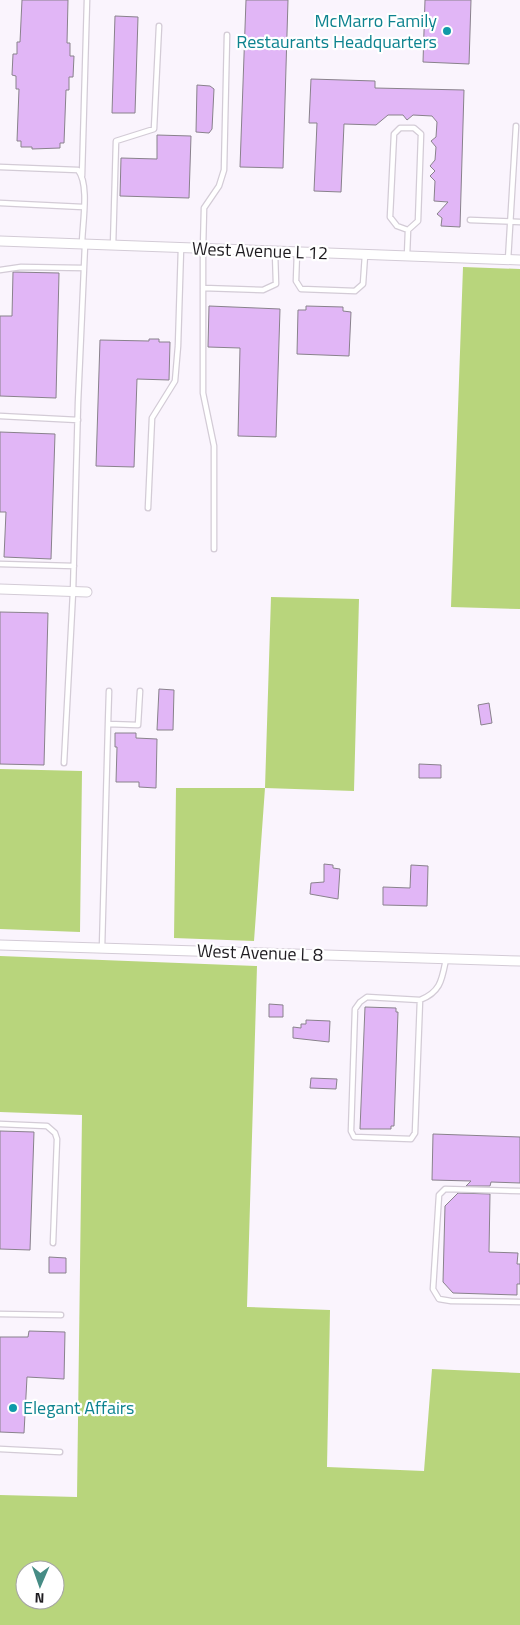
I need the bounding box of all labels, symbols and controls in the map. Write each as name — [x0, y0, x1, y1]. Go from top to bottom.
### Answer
place label: McMarro Family Restaurants Headquarters — [236, 7, 437, 55]
marker: McMarro Family Restaurants Headquarters — [441, 25, 453, 37]
street label: West Avenue L 12 — [191, 235, 329, 266]
street label: West Avenue L 8 — [196, 937, 324, 968]
place label: Elegant Affairs — [23, 1394, 134, 1421]
marker: Elegant Affairs — [7, 1402, 19, 1414]
north arrow — [15, 1560, 65, 1610]
text: N — [34, 1588, 45, 1609]

